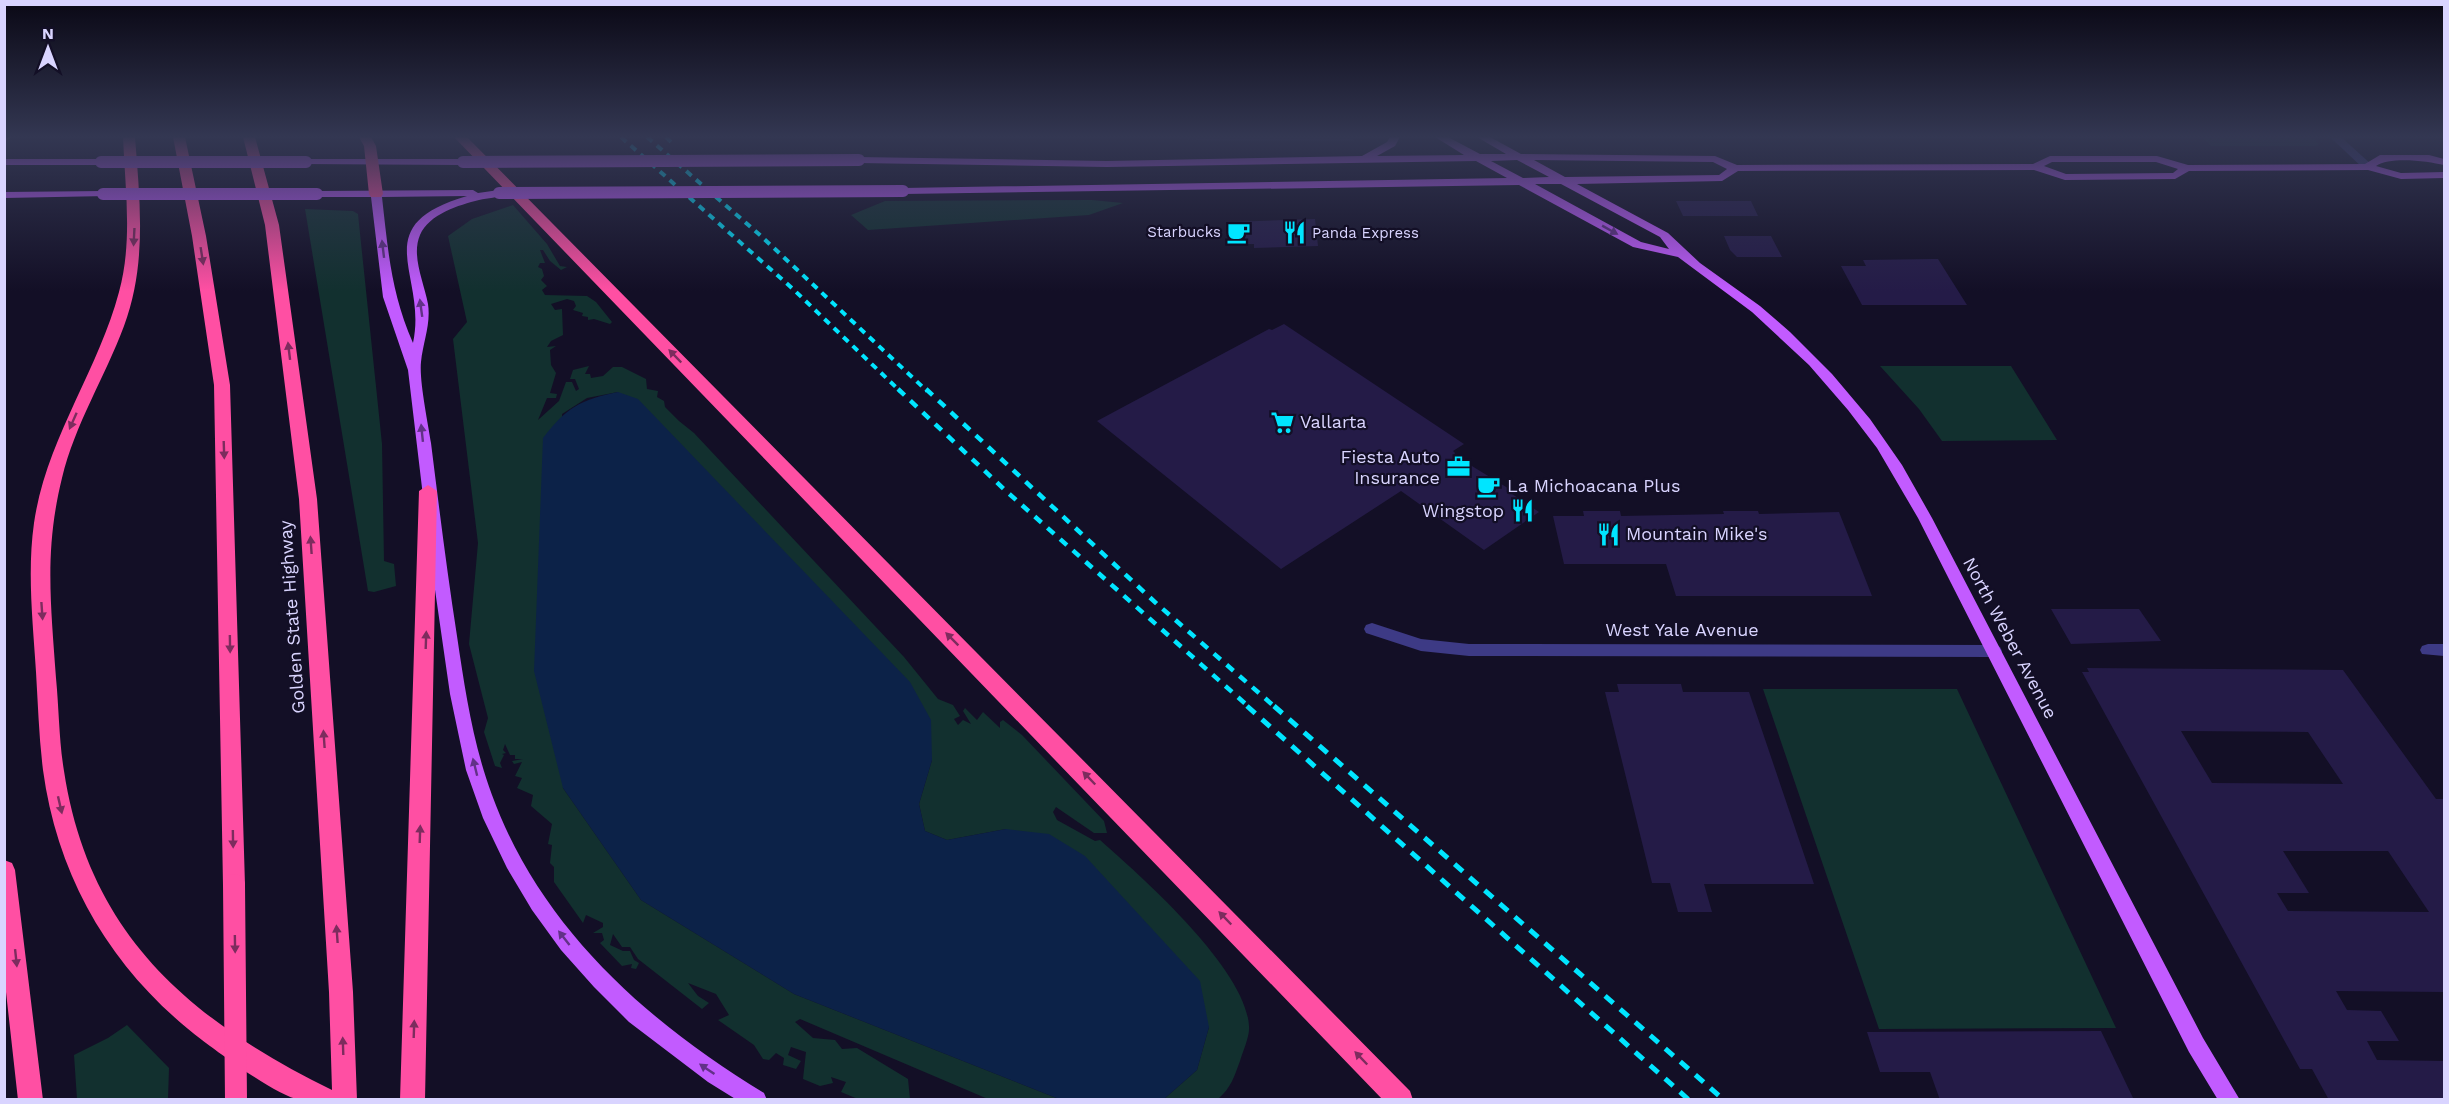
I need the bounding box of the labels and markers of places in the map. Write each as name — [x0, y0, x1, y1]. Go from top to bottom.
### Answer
cafe icon: Starbucks — [1226, 219, 1252, 245]
restaurant icon: Panda Express — [1281, 220, 1307, 246]
place label: Starbucks — [1147, 223, 1221, 241]
place label: Panda Express — [1312, 224, 1419, 242]
supermarket icon: Vallarta — [1269, 409, 1295, 435]
place label: Vallarta — [1300, 411, 1367, 432]
place label: Fiesta Auto Insurance — [1340, 446, 1440, 488]
office icon: Fiesta Auto Insurance — [1445, 454, 1471, 480]
cafe icon: La Michoacana Plus — [1476, 473, 1502, 499]
place label: La Michoacana Plus — [1507, 475, 1680, 496]
restaurant icon: Wingstop — [1509, 498, 1535, 524]
place label: Wingstop — [1422, 500, 1504, 521]
restaurant icon: Mountain Mike's — [1595, 521, 1621, 547]
place label: Mountain Mike's — [1626, 523, 1768, 544]

